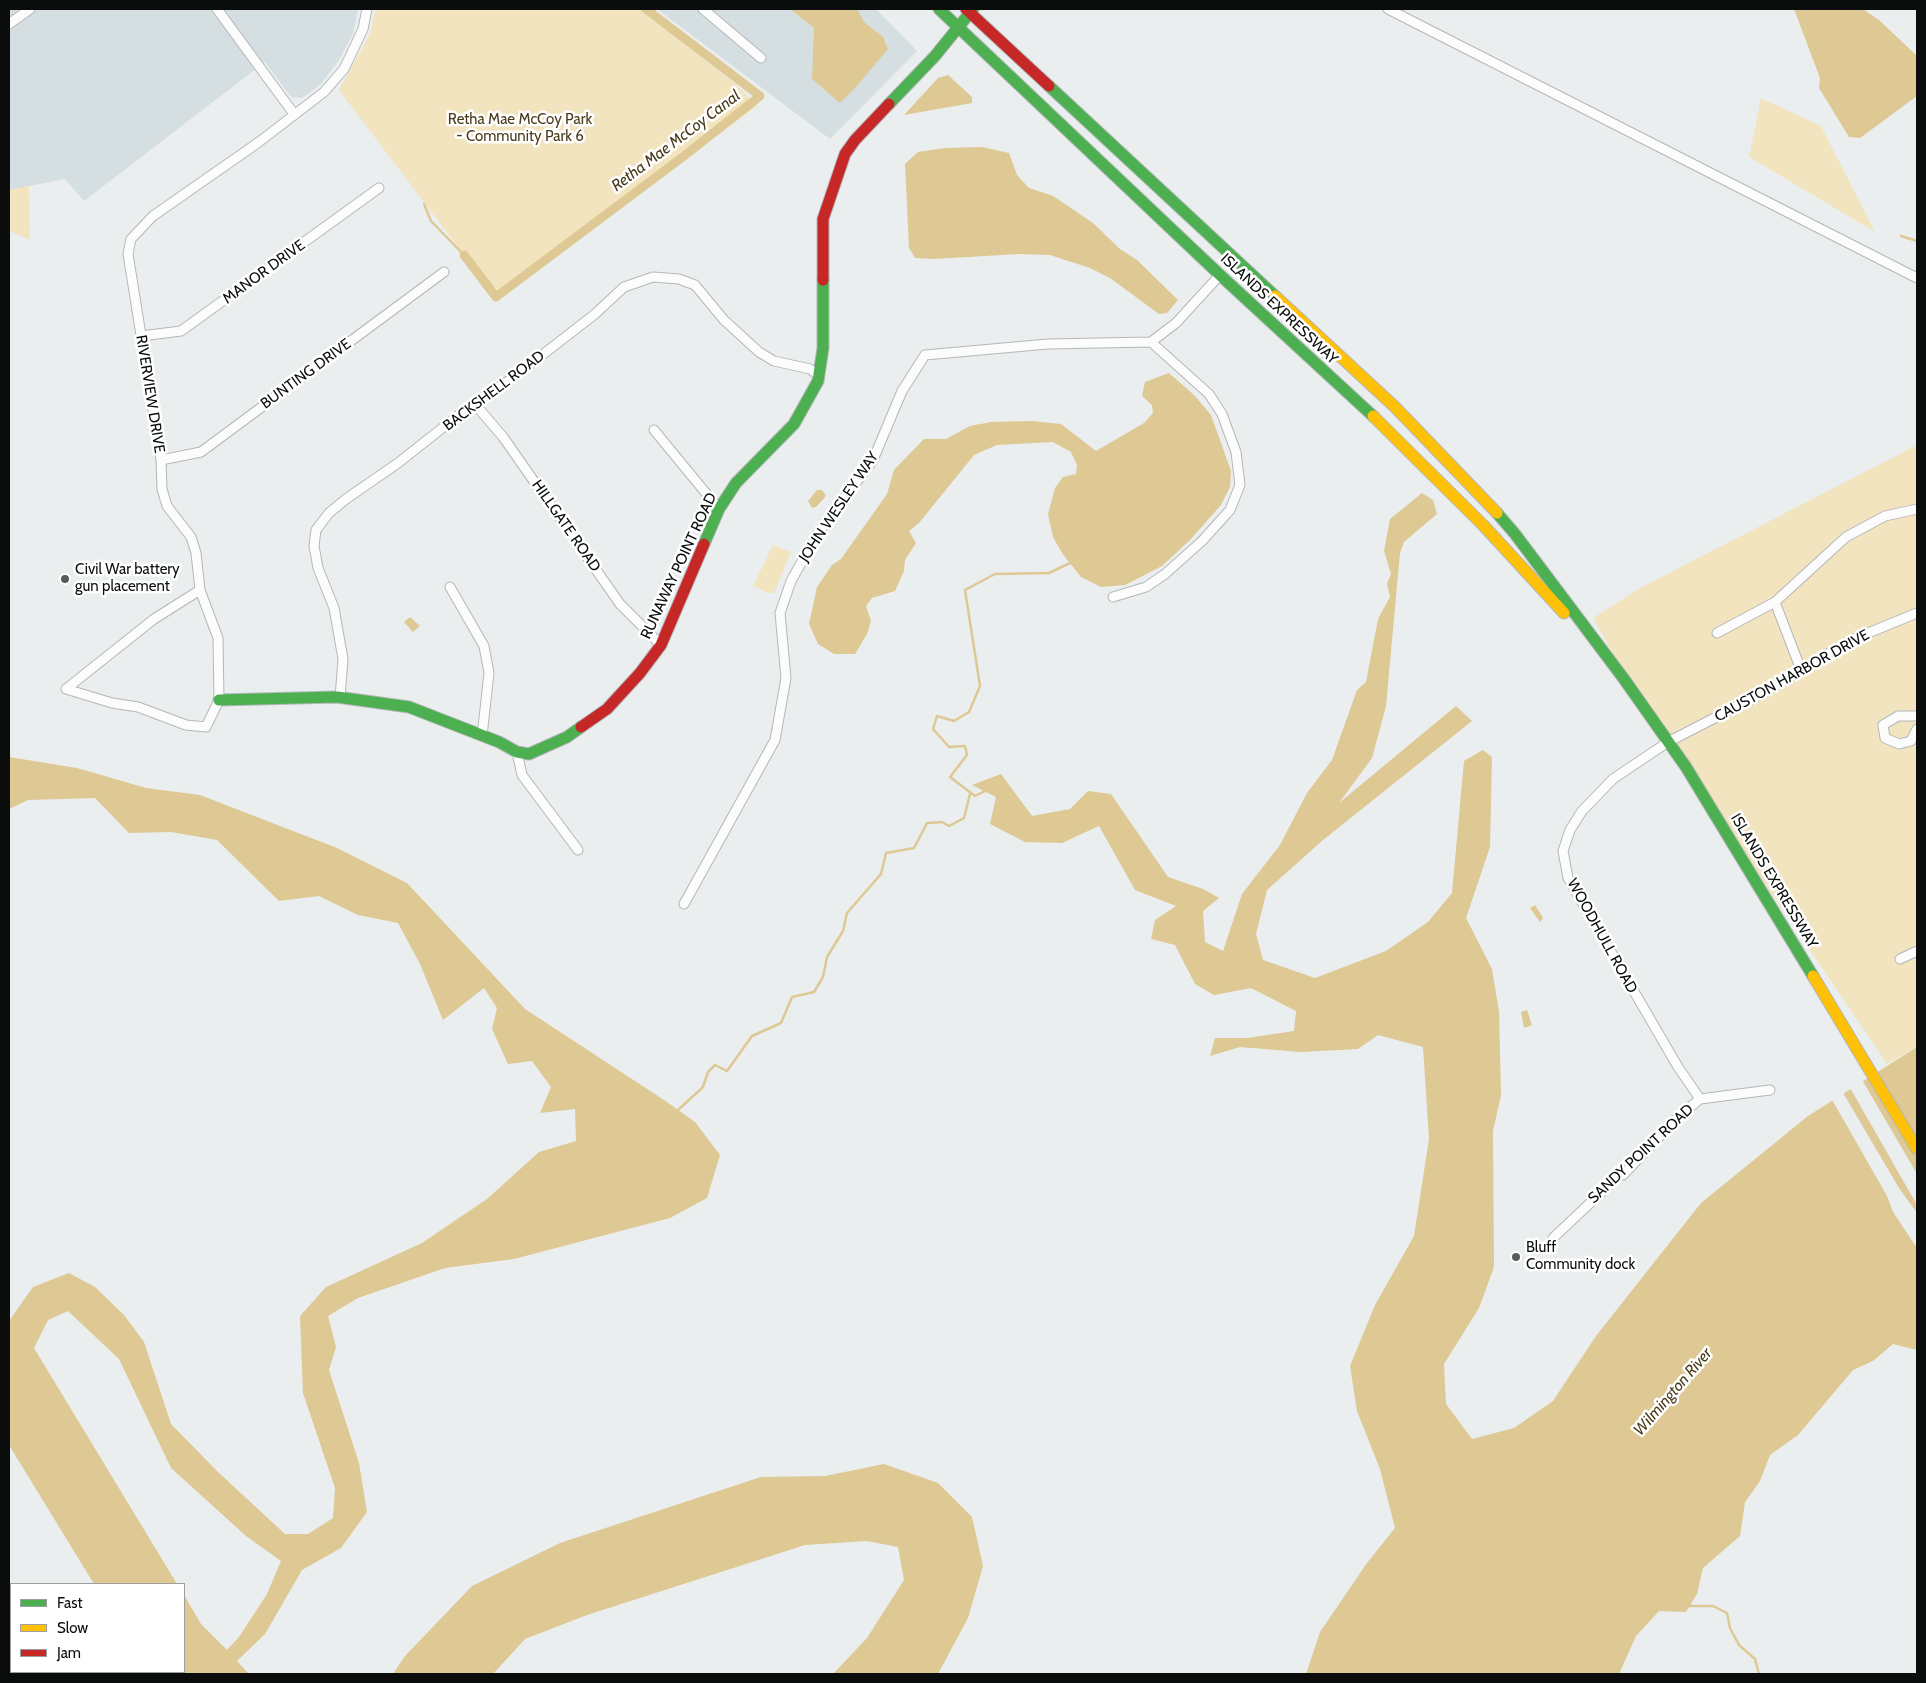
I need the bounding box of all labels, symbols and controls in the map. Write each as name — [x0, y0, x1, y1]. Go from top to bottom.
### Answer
water label: Retha Mae McCoy Canal — [608, 86, 744, 196]
park label: Retha Mae McCoy Park - Community Park 6 — [448, 111, 592, 146]
street label: MANOR DRIVE — [219, 236, 309, 308]
street label: ISLANDS EXPRESSWAY — [1217, 250, 1341, 368]
street label: RIVERVIEW DRIVE — [132, 334, 168, 454]
street label: BUNTING DRIVE — [257, 335, 355, 413]
street label: BACKSHELL ROAD — [440, 347, 548, 435]
street label: JOHN WESLEY WAY — [795, 448, 883, 566]
street label: HILLGATE ROAD — [528, 477, 604, 575]
street label: RUNAWAY POINT ROAD — [637, 490, 721, 642]
place label: Civil War battery gun placement — [75, 561, 180, 596]
marker: Civil War battery gun placement — [59, 573, 71, 585]
street label: CAUSTON HARBOR DRIVE — [1712, 626, 1872, 726]
street label: ISLANDS EXPRESSWAY — [1727, 810, 1821, 952]
street label: WOODHULL ROAD — [1563, 875, 1641, 997]
street label: SANDY POINT ROAD — [1585, 1101, 1697, 1207]
place label: Bluff Community dock — [1526, 1239, 1635, 1274]
marker: Bluff Community dock — [1510, 1251, 1522, 1263]
water label: Wilmington River — [1630, 1344, 1716, 1440]
legend — [10, 1583, 185, 1673]
text: Fast — [57, 1594, 82, 1612]
text: Slow — [57, 1619, 88, 1637]
text: Jam — [57, 1644, 81, 1662]

